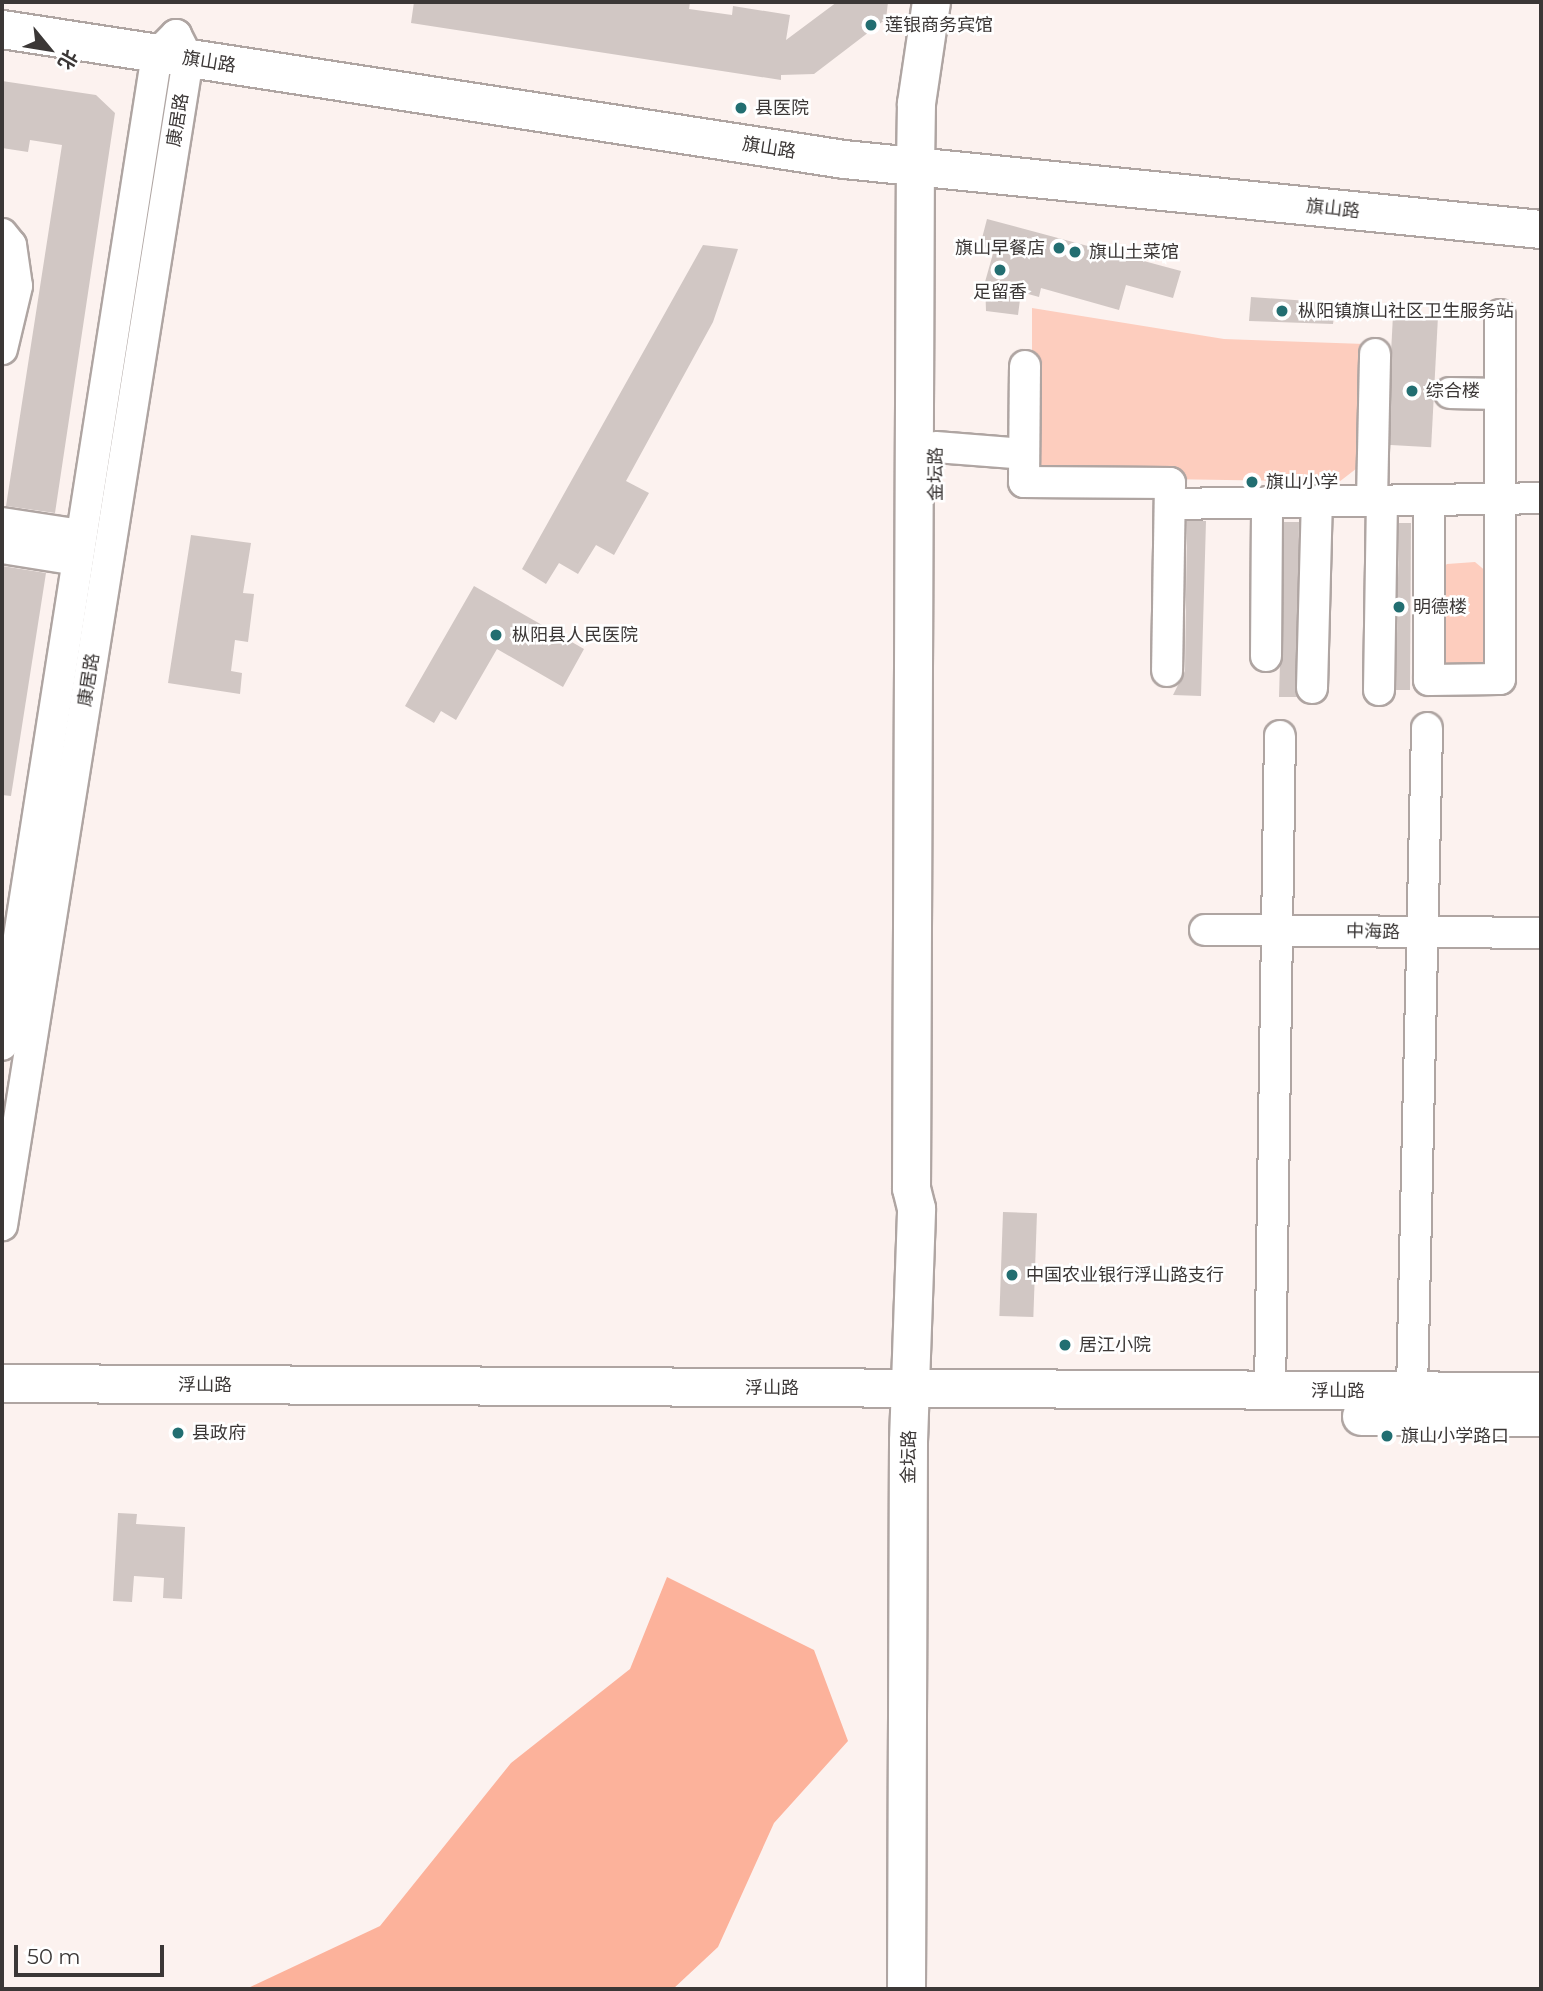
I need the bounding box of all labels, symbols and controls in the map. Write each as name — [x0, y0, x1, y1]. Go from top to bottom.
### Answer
north arrow — [14, 14, 84, 84]
place label: 莲银商务宾馆 — [885, 14, 993, 36]
marker: 莲银商务宾馆 — [863, 17, 879, 33]
text: 北 — [53, 46, 82, 74]
street label: 旗山路 — [181, 47, 237, 77]
street label: 康居路 — [163, 92, 193, 148]
place label: 县医院 — [755, 97, 809, 119]
marker: 县医院 — [733, 100, 749, 116]
street label: 旗山路 — [741, 133, 797, 163]
street label: 旗山路 — [1305, 195, 1361, 223]
place label: 旗山早餐店 — [955, 237, 1045, 259]
marker: 旗山早餐店 — [1051, 240, 1067, 256]
place label: 旗山土菜馆 — [1089, 241, 1179, 263]
marker: 旗山土菜馆 — [1067, 244, 1083, 260]
marker: 足留香 — [992, 262, 1008, 278]
place label: 足留香 — [973, 281, 1027, 303]
place label: 枞阳镇旗山社区卫生服务站 — [1298, 300, 1514, 322]
marker: 枞阳镇旗山社区卫生服务站 — [1272, 301, 1292, 321]
place label: 综合楼 — [1426, 380, 1480, 402]
marker: 综合楼 — [1404, 383, 1420, 399]
street label: 金坛路 — [925, 447, 947, 501]
place label: 旗山小学 — [1266, 471, 1338, 493]
marker: 旗山小学 — [1244, 474, 1260, 490]
place label: 明德楼 — [1413, 596, 1467, 618]
marker: 明德楼 — [1391, 599, 1407, 615]
place label: 枞阳县人民医院 — [512, 624, 638, 646]
marker: 枞阳县人民医院 — [486, 625, 506, 645]
street label: 康居路 — [74, 652, 104, 708]
street label: 中海路 — [1346, 921, 1400, 943]
place label: 中国农业银行浮山路支行 — [1026, 1264, 1224, 1286]
marker: 中国农业银行浮山路支行 — [1004, 1267, 1020, 1283]
place label: 居江小院 — [1079, 1334, 1151, 1356]
marker: 居江小院 — [1057, 1337, 1073, 1353]
street label: 浮山路 — [178, 1374, 232, 1396]
street label: 浮山路 — [745, 1377, 799, 1399]
street label: 浮山路 — [1311, 1380, 1365, 1402]
place label: 县政府 — [192, 1422, 246, 1444]
marker: 县政府 — [170, 1425, 186, 1441]
place label: 旗山小学路口 — [1401, 1425, 1509, 1447]
marker: 旗山小学路口 — [1379, 1428, 1395, 1444]
street label: 金坛路 — [898, 1430, 920, 1484]
scale bar — [18, 1932, 168, 1976]
text: 50 m — [27, 1944, 81, 1969]

